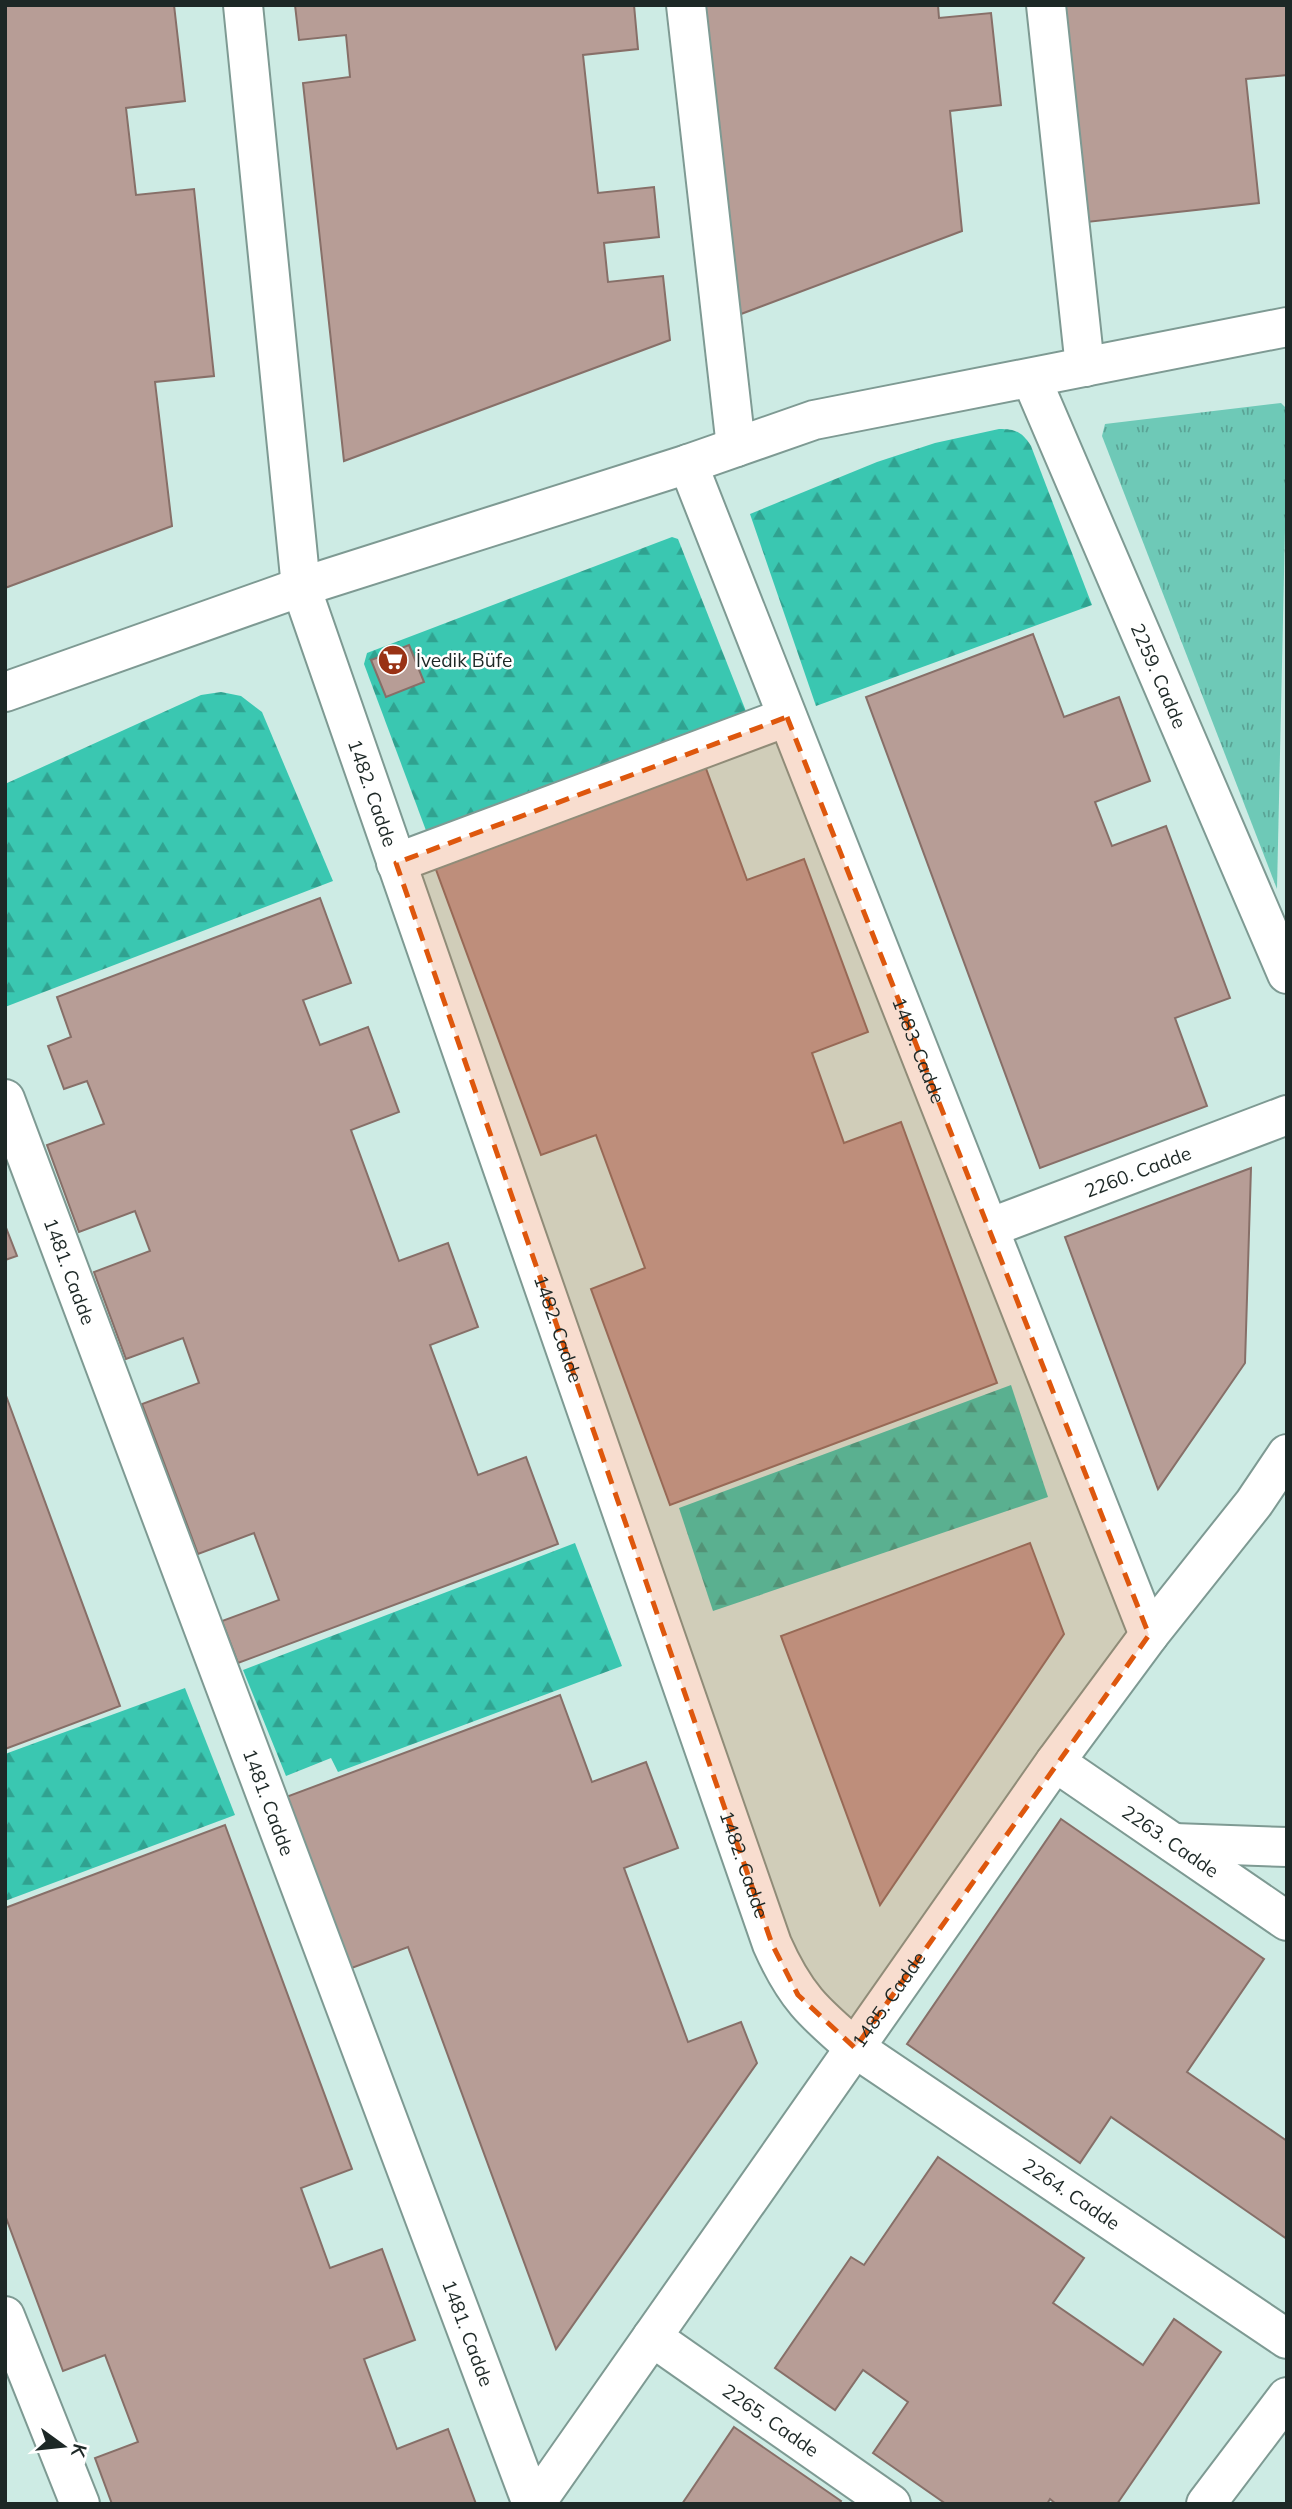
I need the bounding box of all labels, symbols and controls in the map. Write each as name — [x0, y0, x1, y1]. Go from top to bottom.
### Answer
street label: 2259. Cadde — [1126, 619, 1192, 732]
supermarket icon: İvedik Büfe — [376, 643, 410, 677]
place label: İvedik Büfe — [416, 648, 512, 672]
street label: 1482. Cadde — [343, 736, 402, 850]
street label: 1483. Cadde — [887, 994, 950, 1107]
street label: 2260. Cadde — [1081, 1141, 1194, 1203]
street label: 1481. Cadde — [39, 1215, 101, 1328]
street label: 1482. Cadde — [529, 1272, 588, 1386]
street label: 1481. Cadde — [238, 1745, 300, 1859]
street label: 2263. Cadde — [1117, 1800, 1224, 1883]
street label: 1482. Cadde — [715, 1807, 774, 1921]
street label: 1485. Cadde — [847, 1947, 931, 2052]
street label: 2264. Cadde — [1018, 2153, 1125, 2235]
street label: 1481. Cadde — [437, 2276, 499, 2390]
street label: 2265. Cadde — [718, 2378, 824, 2462]
north arrow — [28, 2411, 98, 2481]
text: K — [66, 2441, 93, 2461]

